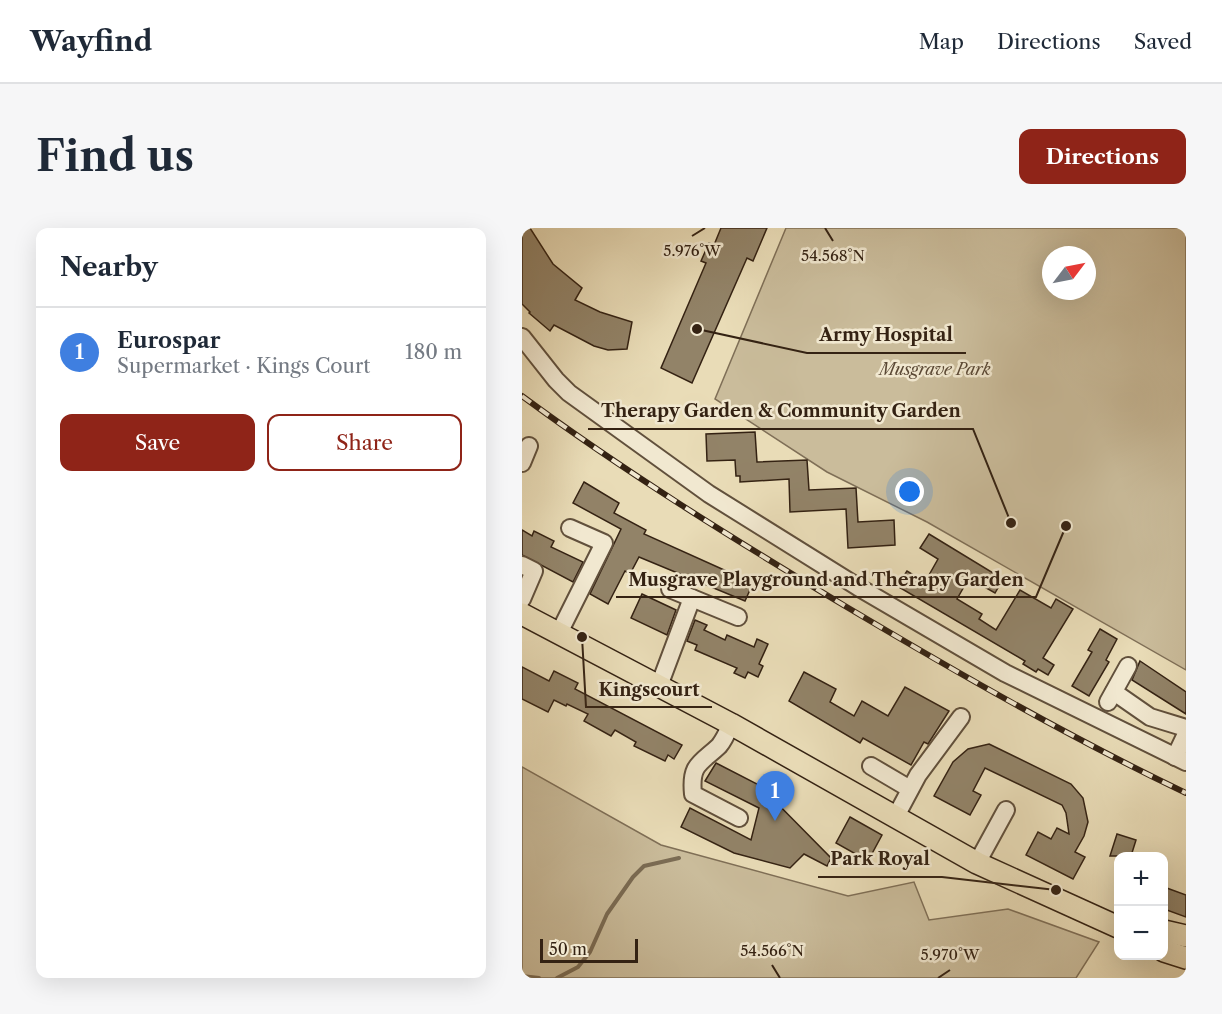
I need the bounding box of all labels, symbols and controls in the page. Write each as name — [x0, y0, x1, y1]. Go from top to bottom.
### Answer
text: Wayfind — [30, 24, 152, 58]
text: Map — [919, 29, 964, 54]
text: Directions — [997, 29, 1101, 54]
text: Saved — [1134, 29, 1192, 54]
button: Directions — [1019, 129, 1186, 184]
text: Find us — [36, 130, 194, 182]
text: 5.976°W — [663, 241, 721, 260]
text: 54.568°N — [801, 246, 865, 265]
north arrow — [1042, 246, 1096, 300]
text: Nearby — [60, 251, 158, 283]
callout: Army Hospital — [807, 317, 966, 353]
text: Army Hospital — [818, 324, 953, 346]
text: Eurospar — [117, 327, 220, 354]
text: 1 — [75, 340, 84, 364]
text: 180 m — [405, 340, 462, 364]
text: Supermarket · Kings Court — [117, 354, 370, 378]
park label: Musgrave Park — [877, 359, 991, 379]
callout: Therapy Garden & Community Garden — [588, 393, 973, 429]
text: Therapy Garden & Community Garden — [601, 400, 962, 422]
button: Save — [60, 414, 255, 471]
button: Share — [267, 414, 462, 471]
your location — [895, 477, 924, 506]
callout: Musgrave Playground and Therapy Garden — [616, 561, 1036, 597]
text: Musgrave Playground and Therapy Garden — [628, 569, 1024, 591]
callout: Kingscourt — [586, 671, 712, 707]
text: Kingscourt — [598, 679, 700, 701]
pin: 1 — [756, 772, 794, 821]
callout: Park Royal — [818, 841, 942, 877]
text: Park Royal — [830, 848, 930, 870]
map controls — [1114, 852, 1168, 960]
button: + — [1114, 852, 1168, 906]
button: − — [1114, 906, 1168, 960]
scale bar — [540, 936, 638, 964]
text: 50 m — [549, 939, 587, 959]
text: 54.566°N — [740, 941, 804, 960]
text: 5.970°W — [921, 945, 980, 964]

